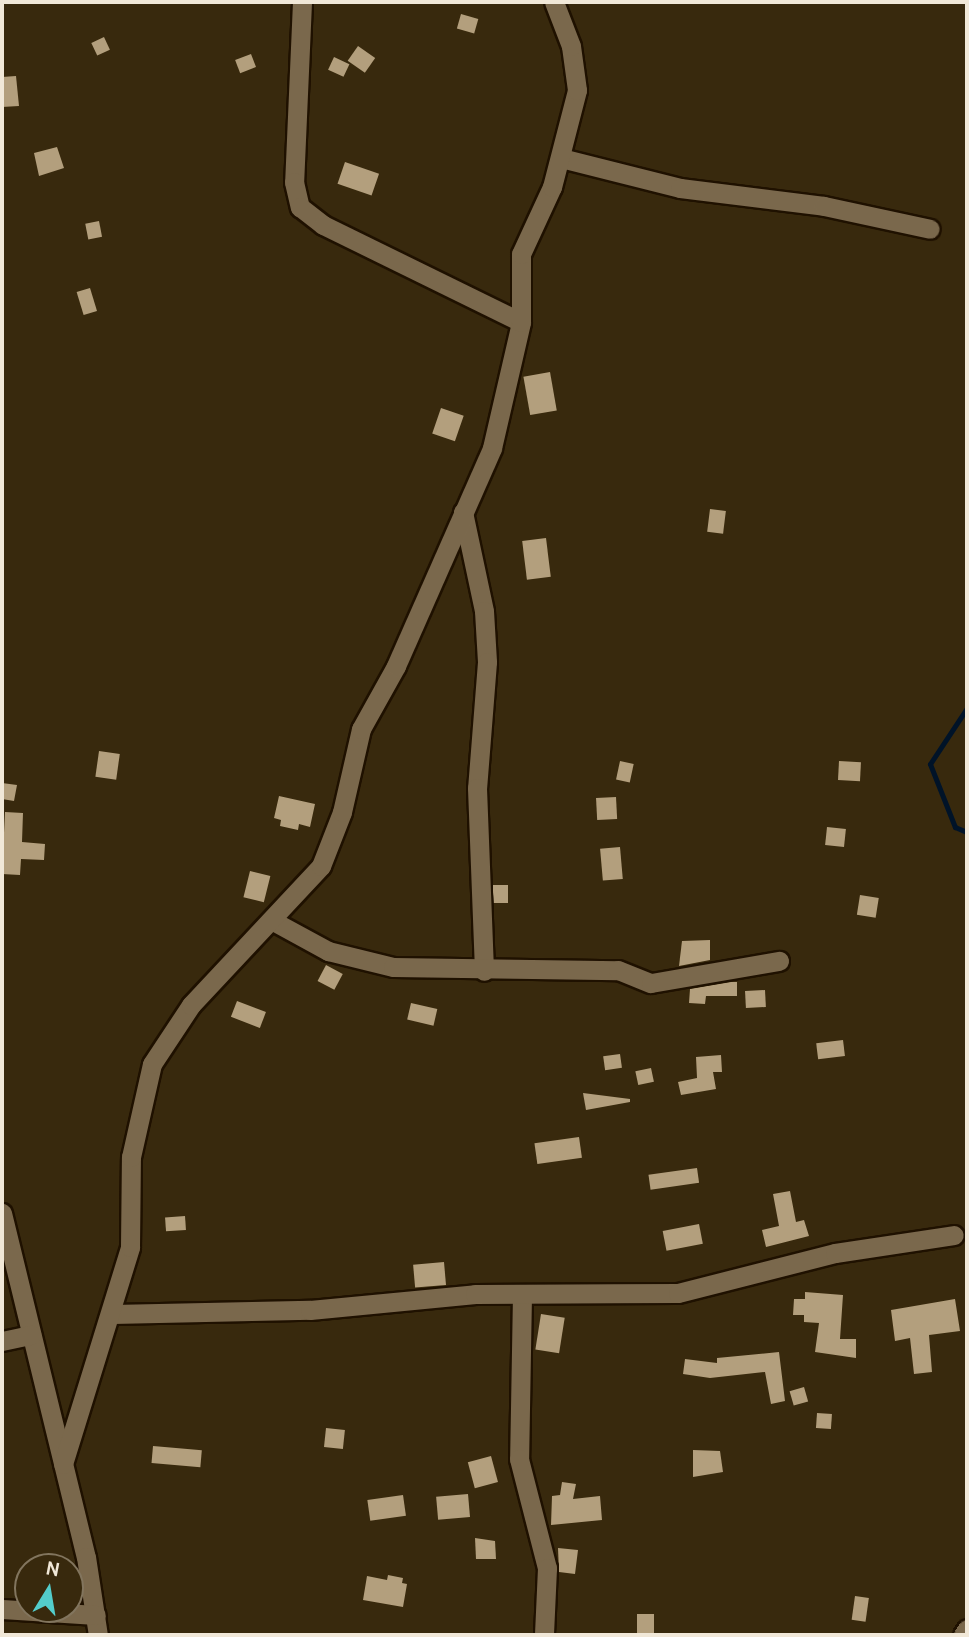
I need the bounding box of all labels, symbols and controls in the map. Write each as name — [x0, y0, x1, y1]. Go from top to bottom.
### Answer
north arrow — [14, 1553, 84, 1623]
text: N — [44, 1556, 62, 1581]

